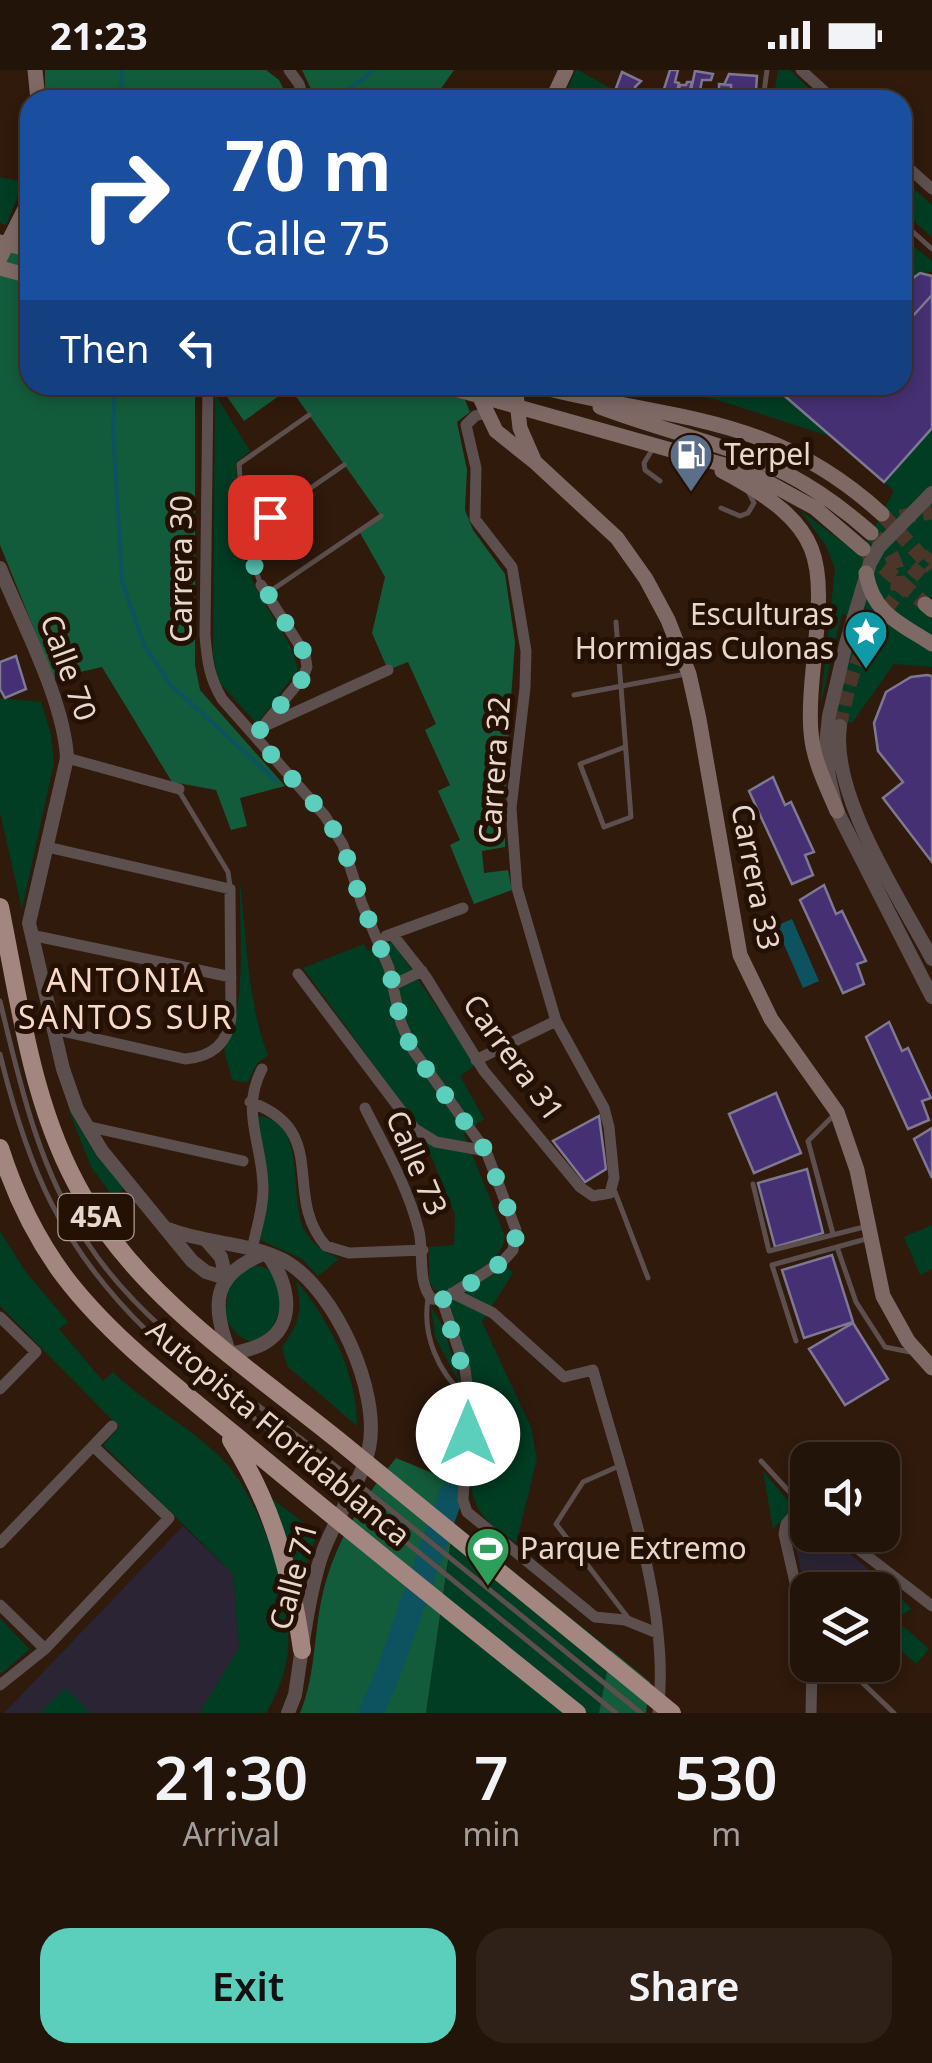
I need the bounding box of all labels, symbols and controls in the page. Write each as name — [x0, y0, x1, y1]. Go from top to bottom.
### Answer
text: 21:23 — [50, 9, 148, 61]
text: 70 m — [225, 116, 392, 212]
icon: right — [60, 130, 190, 260]
text: Calle 75 — [225, 207, 390, 268]
icon: left — [170, 320, 225, 375]
text: Then — [60, 322, 150, 374]
fuel station icon: Terpel — [668, 432, 714, 493]
place label: Terpel — [724, 433, 811, 474]
pin — [228, 475, 313, 560]
icon: arrive — [243, 490, 298, 545]
street label: Carrera 30 — [160, 495, 201, 643]
place label: Esculturas Hormigas Culonas — [575, 593, 834, 668]
street label: Calle 70 — [31, 609, 108, 726]
place icon: Esculturas Hormigas Culonas — [843, 609, 889, 670]
street label: Carrera 32 — [468, 695, 519, 845]
street label: Carrera 33 — [722, 800, 791, 953]
district label: ANTONIA SANTOS SUR — [18, 958, 234, 1038]
street label: Carrera 31 — [454, 985, 574, 1129]
street label: Calle 73 — [377, 1104, 458, 1221]
road number: 45A — [58, 1194, 134, 1240]
street label: Autopista Floridablanca — [138, 1309, 419, 1554]
position arrow — [416, 1382, 520, 1486]
map controls — [790, 1442, 900, 1682]
button: sound — [790, 1442, 900, 1552]
street label: Calle 71 — [258, 1517, 327, 1634]
sports icon: Parque Extremo — [465, 1526, 511, 1587]
place label: Parque Extremo — [520, 1527, 747, 1568]
button: layers — [790, 1572, 900, 1682]
text: 21:30 — [154, 1736, 308, 1818]
text: 7 — [474, 1736, 509, 1818]
text: 530 — [675, 1736, 778, 1818]
text: Arrival — [182, 1812, 280, 1855]
text: min — [462, 1812, 520, 1855]
text: m — [711, 1812, 741, 1855]
button: Exit — [40, 1928, 456, 2043]
button: Share — [476, 1928, 892, 2043]

